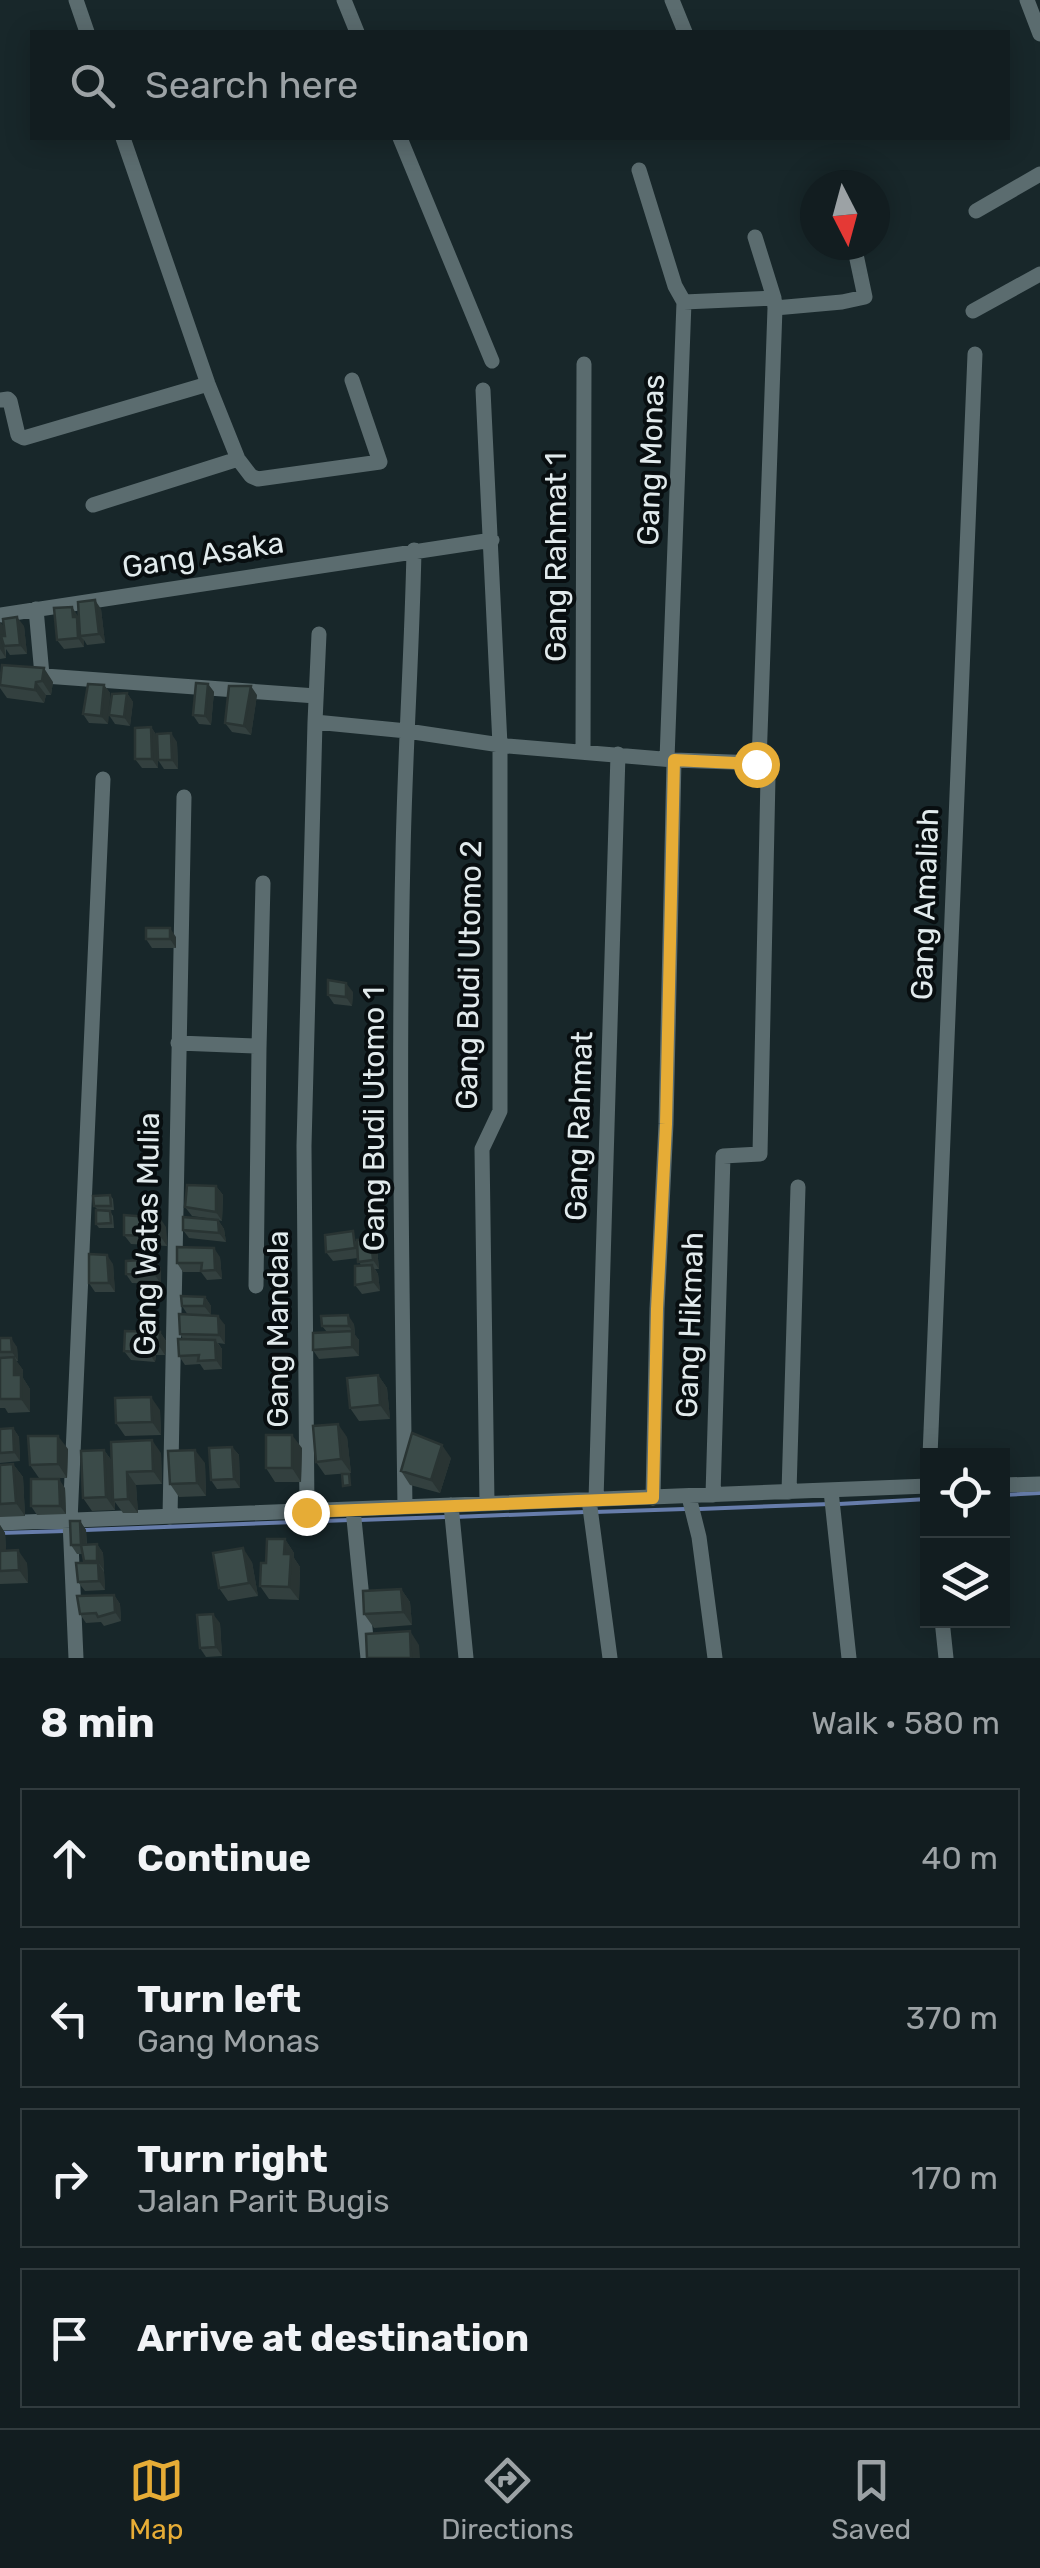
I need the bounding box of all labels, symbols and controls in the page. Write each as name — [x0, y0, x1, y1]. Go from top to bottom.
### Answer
search box — [30, 30, 1010, 140]
icon: search — [65, 58, 120, 113]
text: Search here — [145, 62, 358, 108]
north arrow — [800, 170, 890, 260]
street label: Gang Monas — [630, 374, 672, 546]
street label: Gang Rahmat 1 — [538, 452, 574, 662]
street label: Gang Asaka — [120, 524, 286, 586]
route start — [734, 742, 780, 788]
street label: Gang Amaliah — [904, 807, 946, 1001]
street label: Gang Budi Utomo 2 — [449, 840, 489, 1110]
street label: Gang Budi Utomo 1 — [356, 986, 392, 1252]
street label: Gang Rahmat — [558, 1030, 600, 1221]
street label: Gang Watas Mulia — [127, 1112, 167, 1356]
street label: Gang Mandala — [260, 1230, 296, 1428]
street label: Gang Hikmah — [669, 1231, 711, 1419]
map controls — [920, 1448, 1010, 1628]
button: locate — [920, 1448, 1010, 1538]
route end — [284, 1490, 330, 1536]
button: layers — [920, 1538, 1010, 1628]
text: 8 min — [40, 1698, 155, 1748]
text: Walk · 580 m — [811, 1704, 1000, 1742]
icon: ahead — [42, 1831, 97, 1886]
text: Continue — [137, 1835, 311, 1881]
text: 40 m — [922, 1839, 998, 1877]
text: Turn left — [137, 1976, 301, 2022]
icon: left — [42, 1991, 97, 2046]
text: 370 m — [906, 1999, 998, 2037]
text: Gang Monas — [137, 2022, 320, 2060]
text: Turn right — [137, 2136, 328, 2182]
icon: right — [42, 2151, 97, 2206]
text: 170 m — [911, 2159, 998, 2197]
text: Jalan Parit Bugis — [137, 2182, 389, 2220]
icon: arrive — [42, 2311, 97, 2366]
text: Arrive at destination — [137, 2315, 529, 2361]
tab: Map — [129, 2453, 184, 2546]
tab: Directions — [441, 2453, 574, 2546]
tab: Saved — [831, 2453, 911, 2546]

